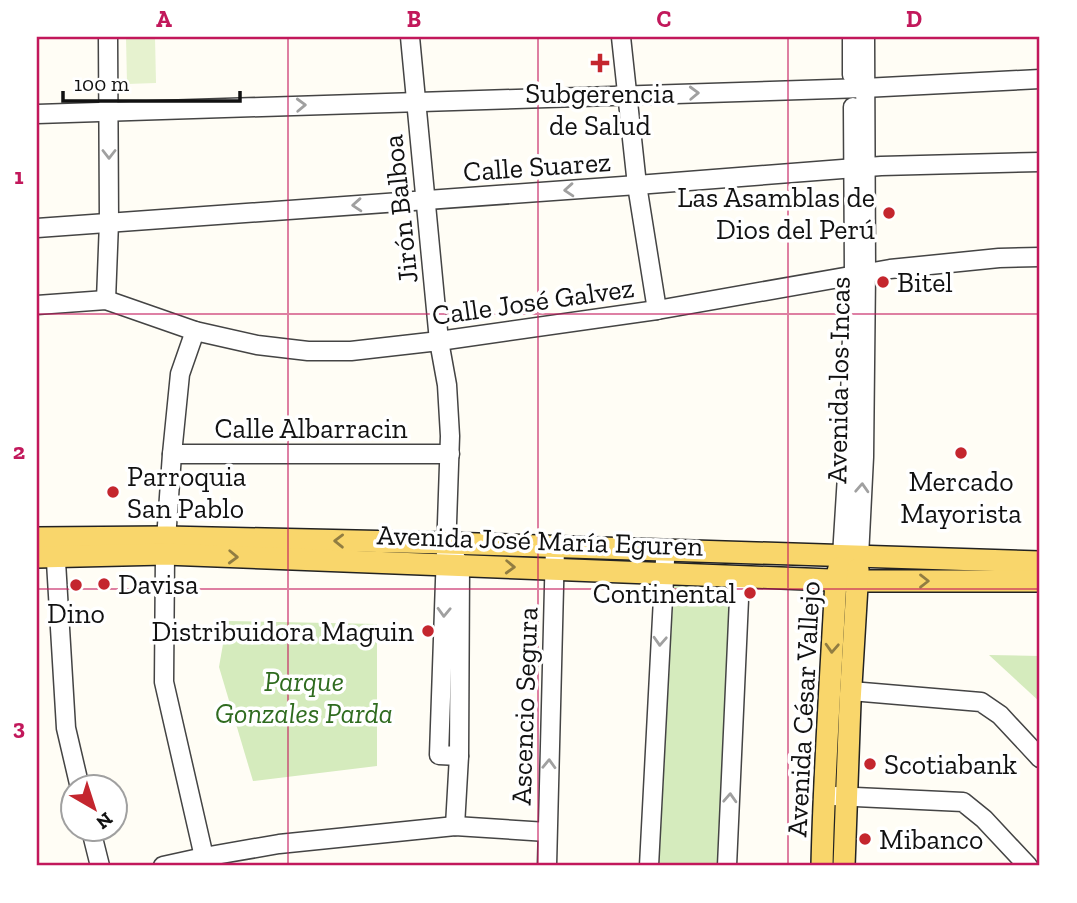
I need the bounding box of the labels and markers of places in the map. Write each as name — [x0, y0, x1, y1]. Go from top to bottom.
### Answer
marker: Subgerencia de Salud — [590, 53, 610, 73]
place label: Subgerencia de Salud — [525, 77, 675, 142]
place label: Las Asamblas de Dios del Perú — [677, 181, 875, 246]
marker: Las Asamblas de Dios del Perú — [881, 205, 897, 221]
place label: Bitel — [897, 266, 953, 299]
marker: Bitel — [875, 274, 891, 290]
marker: Mercado Mayorista — [953, 445, 969, 461]
place label: Parroquia San Pablo — [127, 460, 247, 525]
place label: Mercado Mayorista — [900, 465, 1022, 530]
marker: Parroquia San Pablo — [105, 484, 121, 500]
place label: Davisa — [118, 568, 199, 601]
marker: Davisa — [96, 576, 112, 592]
marker: Dino — [68, 577, 84, 593]
place label: Continental — [593, 577, 736, 610]
marker: Continental — [742, 585, 758, 601]
place label: Dino — [47, 597, 105, 630]
place label: Distribuidora Maguin — [151, 615, 414, 648]
marker: Distribuidora Maguin — [420, 623, 436, 639]
place label: Scotiabank — [884, 748, 1017, 781]
marker: Scotiabank — [862, 756, 878, 772]
place label: Mibanco — [879, 823, 983, 856]
marker: Mibanco — [857, 831, 873, 847]

